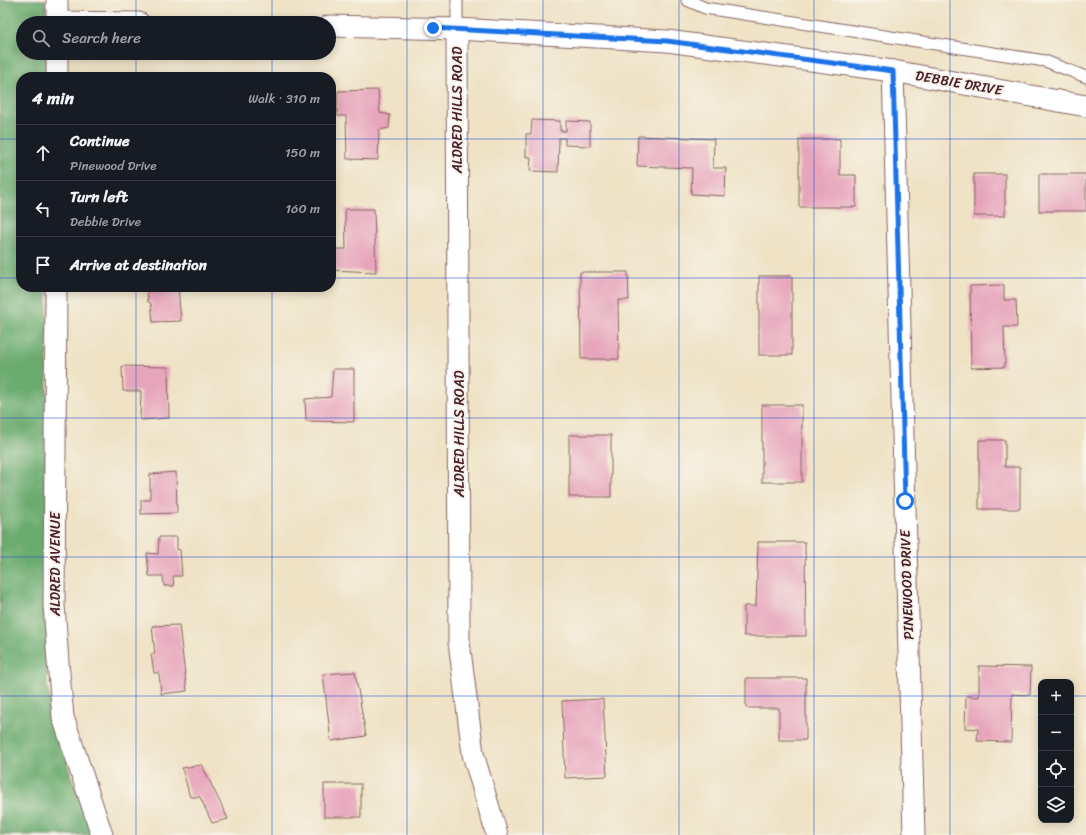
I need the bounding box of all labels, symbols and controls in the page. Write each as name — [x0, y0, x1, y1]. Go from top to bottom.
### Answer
search box — [16, 16, 336, 60]
route end — [424, 19, 442, 37]
text: Search here — [62, 25, 141, 51]
icon: search — [30, 27, 52, 49]
street label: ALDRED HILLS ROAD — [445, 46, 470, 174]
street label: DEBBIE DRIVE — [913, 63, 1006, 103]
text: 4 min — [32, 83, 74, 113]
text: Walk · 310 m — [248, 87, 320, 110]
text: Continue — [70, 128, 130, 154]
text: 150 m — [285, 141, 320, 164]
icon: ahead — [32, 142, 54, 164]
text: Pinewood Drive — [70, 154, 156, 177]
text: Turn left — [70, 184, 128, 210]
text: 160 m — [285, 197, 320, 220]
icon: left — [32, 198, 54, 220]
text: Debbie Drive — [70, 210, 141, 233]
text: Arrive at destination — [70, 252, 207, 278]
icon: arrive — [32, 254, 54, 276]
street label: ALDRED HILLS ROAD — [447, 370, 472, 498]
route start — [896, 492, 914, 510]
street label: ALDRED AVENUE — [43, 511, 68, 617]
street label: PINEWOOD DRIVE — [893, 528, 921, 640]
map controls — [1038, 679, 1074, 823]
button: + — [1038, 679, 1074, 715]
button: − — [1038, 715, 1074, 751]
button: locate — [1038, 751, 1074, 787]
button: layers — [1038, 787, 1074, 823]

